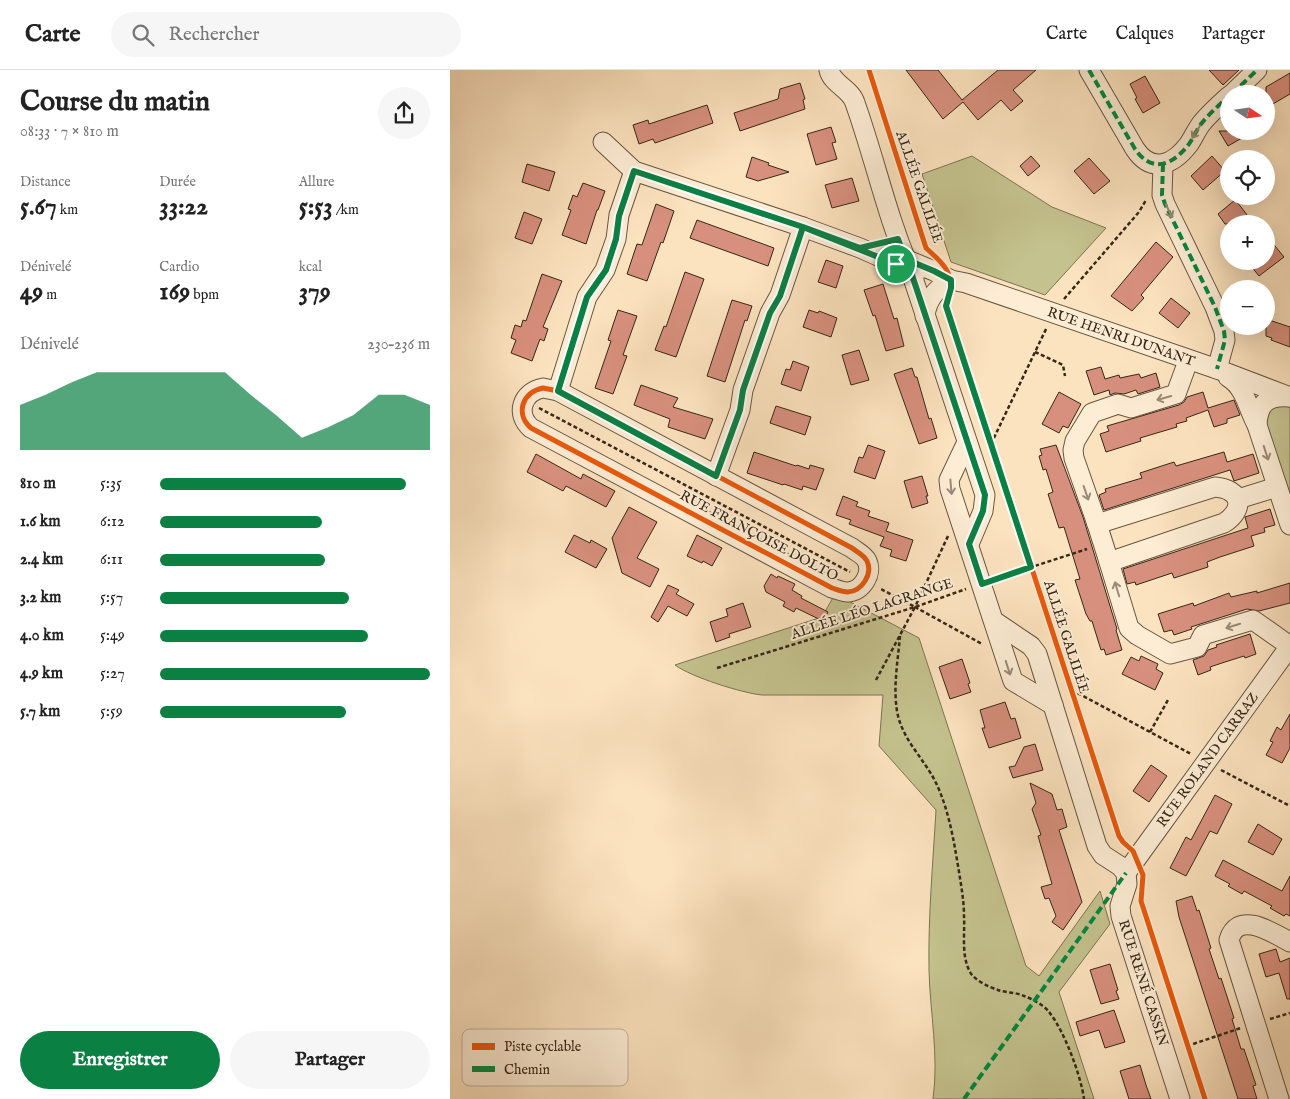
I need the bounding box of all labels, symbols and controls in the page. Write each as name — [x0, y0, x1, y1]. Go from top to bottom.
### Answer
search box — [111, 12, 461, 57]
text: Carte — [25, 19, 81, 50]
icon: search — [129, 21, 157, 49]
text: Rechercher — [169, 23, 260, 47]
text: Carte — [1046, 23, 1087, 46]
text: Calques — [1115, 23, 1174, 46]
text: Partager — [1202, 23, 1265, 46]
text: Course du matin — [20, 85, 210, 120]
north arrow — [1220, 85, 1275, 140]
map controls — [1220, 85, 1275, 335]
button: share — [378, 87, 430, 139]
text: 08:33 · 7 × 810 m — [20, 122, 119, 142]
one-way arrow — [1191, 125, 1201, 139]
street label: ALLÉE GALILÉE — [891, 127, 948, 246]
button: locate — [1220, 150, 1275, 205]
text: Distance — [20, 173, 71, 191]
text: Durée — [159, 173, 196, 191]
text: Allure — [299, 173, 335, 191]
text: 5.67 — [20, 191, 57, 223]
text: 33:22 — [159, 191, 208, 223]
text: 5:53 — [299, 191, 333, 223]
text: km — [57, 201, 78, 219]
text: /km — [333, 201, 359, 219]
one-way arrow — [1164, 203, 1174, 218]
button: + — [1220, 215, 1275, 270]
pin — [875, 243, 917, 285]
icon: arrive — [882, 250, 910, 278]
text: Dénivelé — [20, 258, 72, 276]
text: Cardio — [159, 258, 199, 276]
text: kcal — [299, 258, 322, 276]
text: 49 — [20, 276, 43, 308]
text: 169 — [159, 276, 190, 308]
text: 379 — [299, 276, 331, 308]
button: − — [1220, 280, 1275, 335]
text: m — [43, 286, 57, 304]
text: bpm — [190, 286, 219, 304]
street label: RUE HENRI DUNANT — [1045, 303, 1198, 371]
text: Dénivelé — [20, 335, 79, 355]
text: 230–236 m — [367, 335, 430, 355]
one-way arrow — [1156, 394, 1172, 404]
one-way arrow — [1262, 445, 1272, 461]
text: 810 m — [20, 474, 56, 494]
text: 5:35 — [100, 474, 122, 494]
one-way arrow — [946, 478, 956, 494]
one-way arrow — [1082, 485, 1091, 500]
street label: RUE FRANÇOISE DOLTO — [677, 487, 842, 586]
text: 1.6 km — [20, 512, 61, 532]
text: 6:12 — [100, 512, 124, 532]
text: 2.4 km — [20, 550, 63, 570]
text: 6:11 — [100, 550, 123, 570]
street label: ALLÉE LÉO LAGRANGE — [787, 573, 956, 644]
street label: ALLÉE GALILÉE — [1039, 577, 1094, 696]
one-way arrow — [1111, 581, 1121, 597]
text: 3.2 km — [20, 588, 61, 608]
text: 5:57 — [100, 588, 123, 608]
one-way arrow — [1225, 621, 1241, 631]
text: 4.0 km — [20, 626, 64, 646]
text: 5:49 — [100, 626, 125, 646]
one-way arrow — [1004, 659, 1014, 675]
text: 4.9 km — [20, 664, 63, 684]
text: 5:27 — [100, 664, 125, 684]
street label: RUE ROLAND CARRAZ — [1153, 689, 1263, 831]
text: 5.7 km — [20, 702, 60, 722]
text: 5:59 — [100, 702, 123, 722]
street label: RUE RENÉ CASSIN — [1114, 917, 1173, 1048]
legend — [462, 1029, 628, 1086]
button: Enregistrer — [20, 1031, 220, 1089]
button: Partager — [230, 1031, 430, 1089]
text: Piste cyclable — [504, 1038, 582, 1056]
text: Chemin — [504, 1061, 550, 1079]

